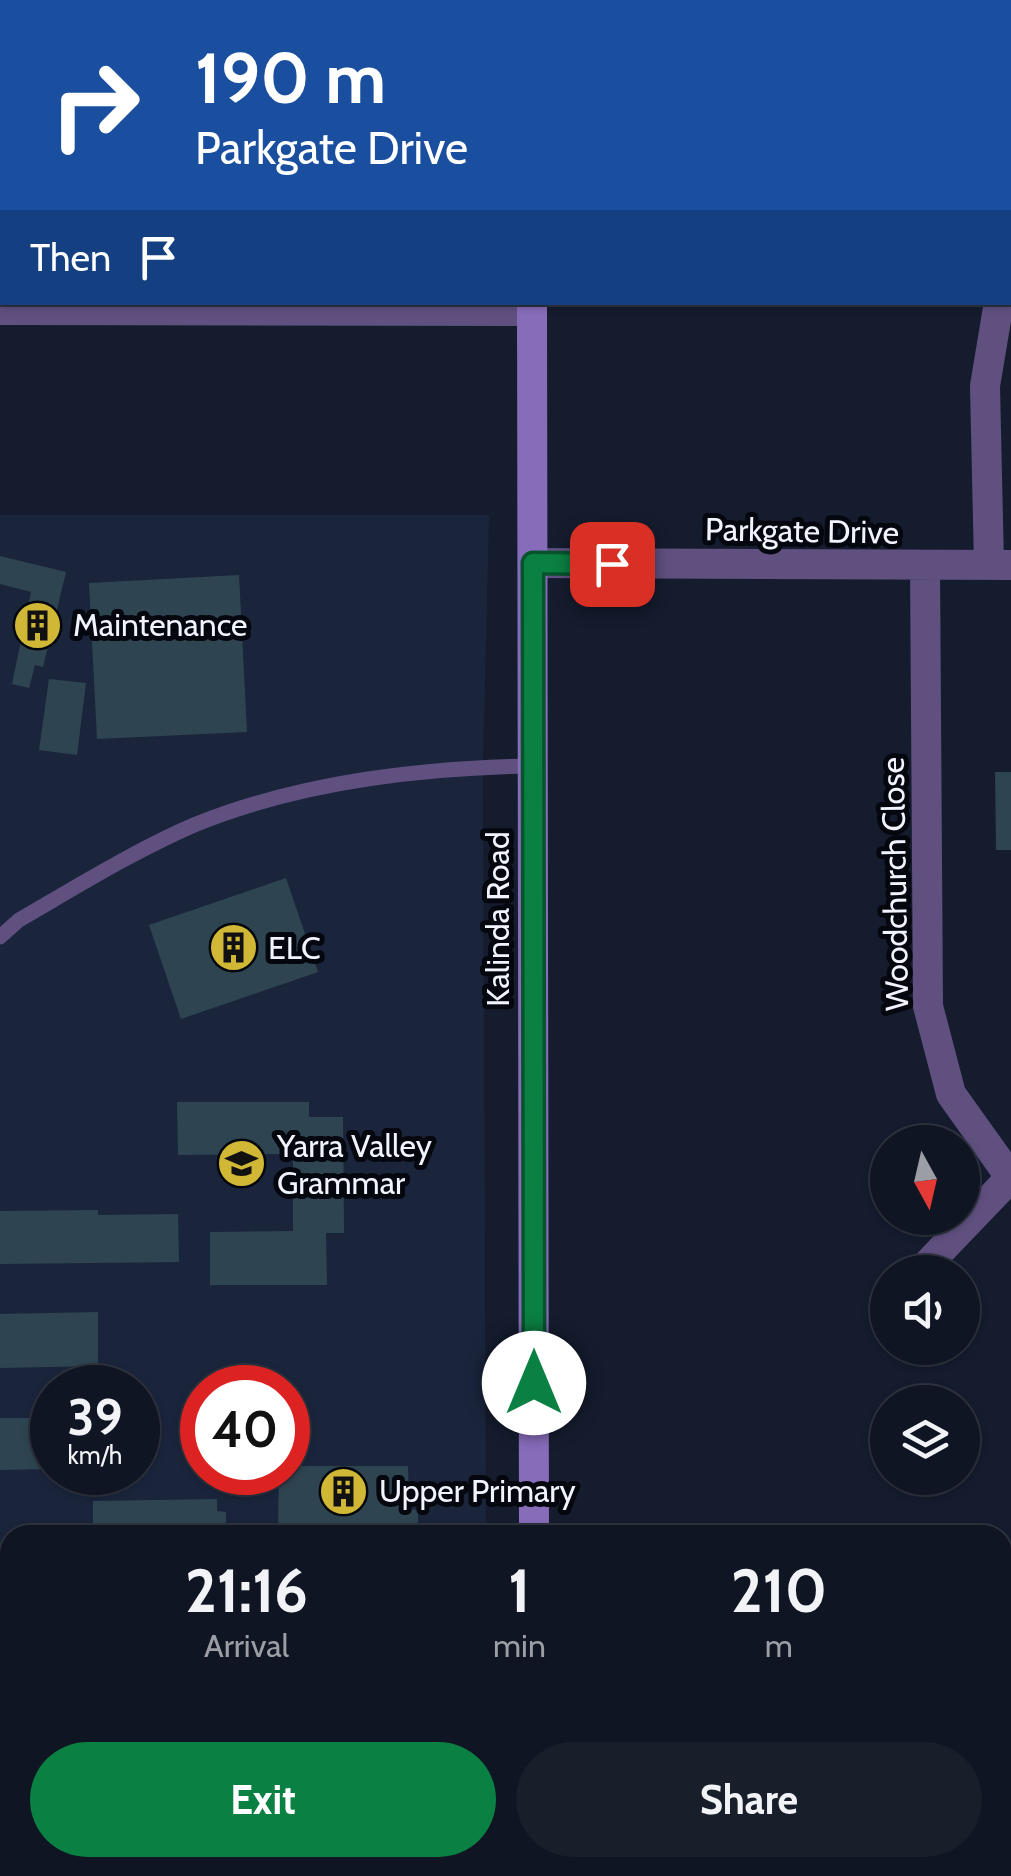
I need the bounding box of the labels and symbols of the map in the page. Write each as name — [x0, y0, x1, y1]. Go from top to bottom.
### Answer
street label: Parkgate Drive — [705, 509, 899, 552]
pin — [570, 522, 655, 607]
building icon: Maintenance — [12, 599, 64, 651]
place label: Maintenance — [73, 605, 247, 644]
street label: Woodchurch Close — [873, 757, 916, 1011]
street label: Kalinda Road — [478, 831, 517, 1007]
building icon: ELC — [207, 922, 259, 974]
place label: ELC — [268, 928, 321, 967]
north arrow — [870, 1125, 980, 1235]
place label: Yarra Valley Grammar — [276, 1126, 432, 1202]
school or university icon: Yarra Valley Grammar — [216, 1138, 268, 1190]
position arrow — [482, 1331, 586, 1435]
speed limit sign: 40 — [180, 1365, 310, 1495]
building icon: Upper Primary — [318, 1465, 370, 1517]
place label: Upper Primary — [379, 1471, 576, 1510]

